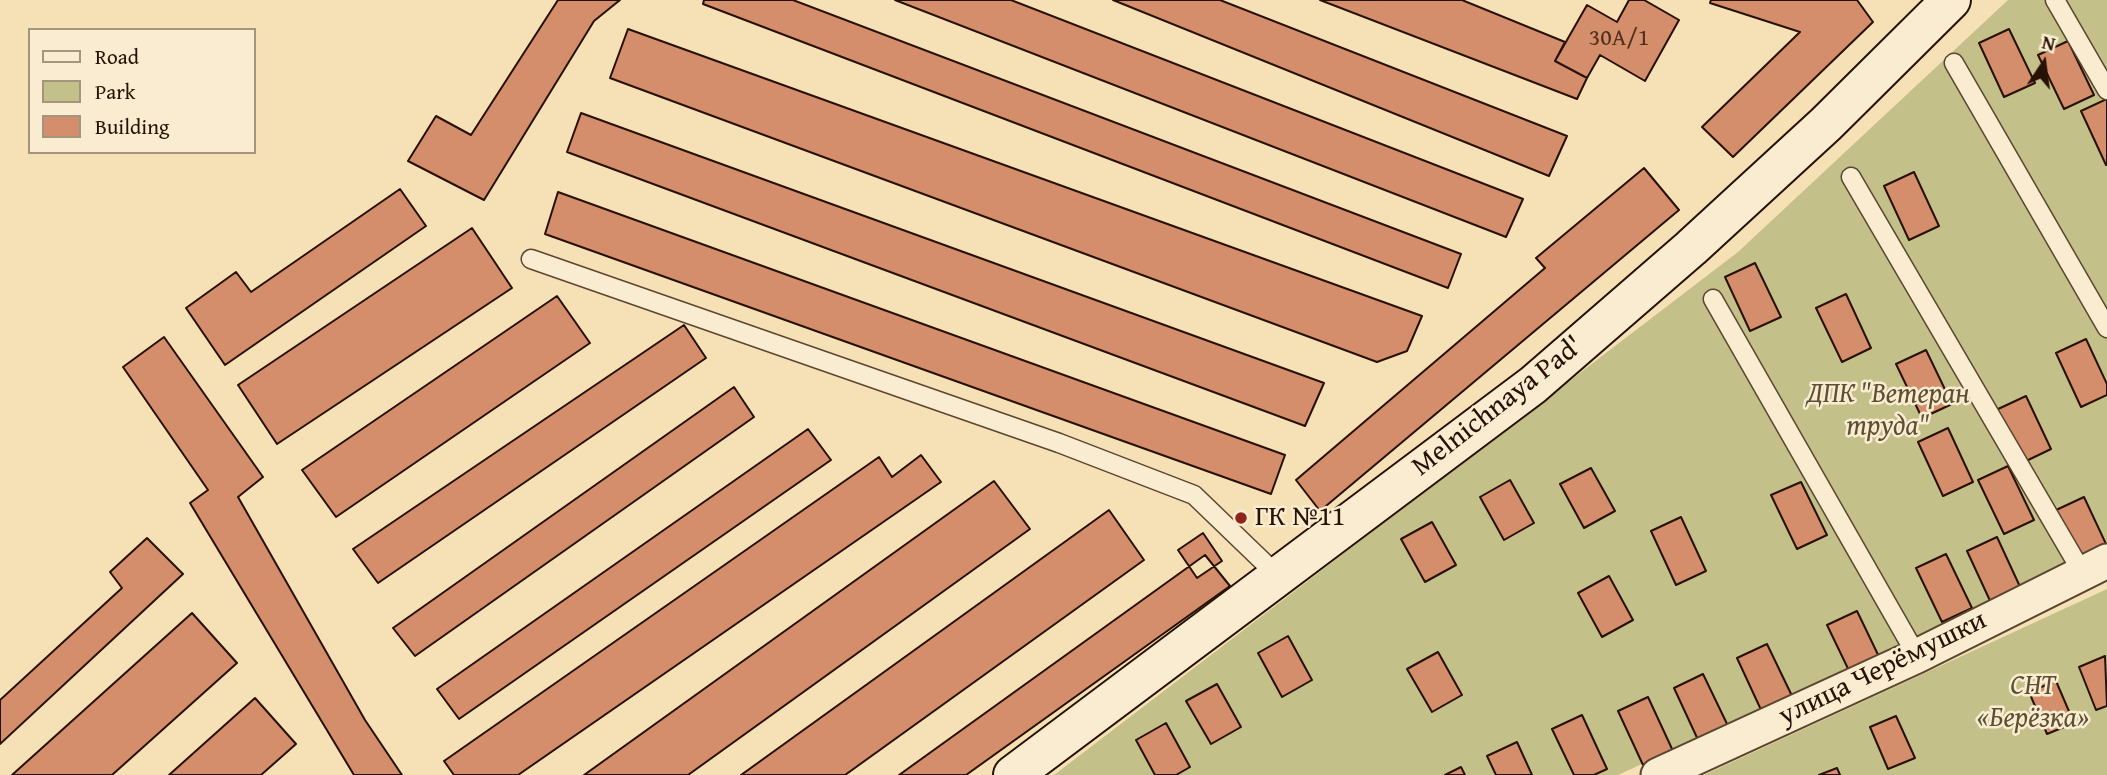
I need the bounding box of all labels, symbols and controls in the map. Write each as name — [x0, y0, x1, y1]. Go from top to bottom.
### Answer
house number: 30А/1 — [1589, 25, 1649, 53]
text: N — [2039, 27, 2058, 58]
legend — [28, 28, 256, 154]
north arrow — [2009, 28, 2079, 98]
text: Road — [95, 41, 139, 72]
text: Park — [95, 76, 136, 107]
text: Building — [95, 111, 169, 142]
street label: Melnichnaya Pad' — [1406, 330, 1590, 484]
park label: ДПК "Ветеран труда" — [1807, 378, 1969, 444]
place label: ГК №11 — [1255, 501, 1345, 535]
marker: ГК №11 — [1233, 510, 1249, 526]
street label: улица Черёмушки — [1774, 604, 1992, 734]
park label: СНТ «Берёзка» — [1977, 670, 2089, 736]

